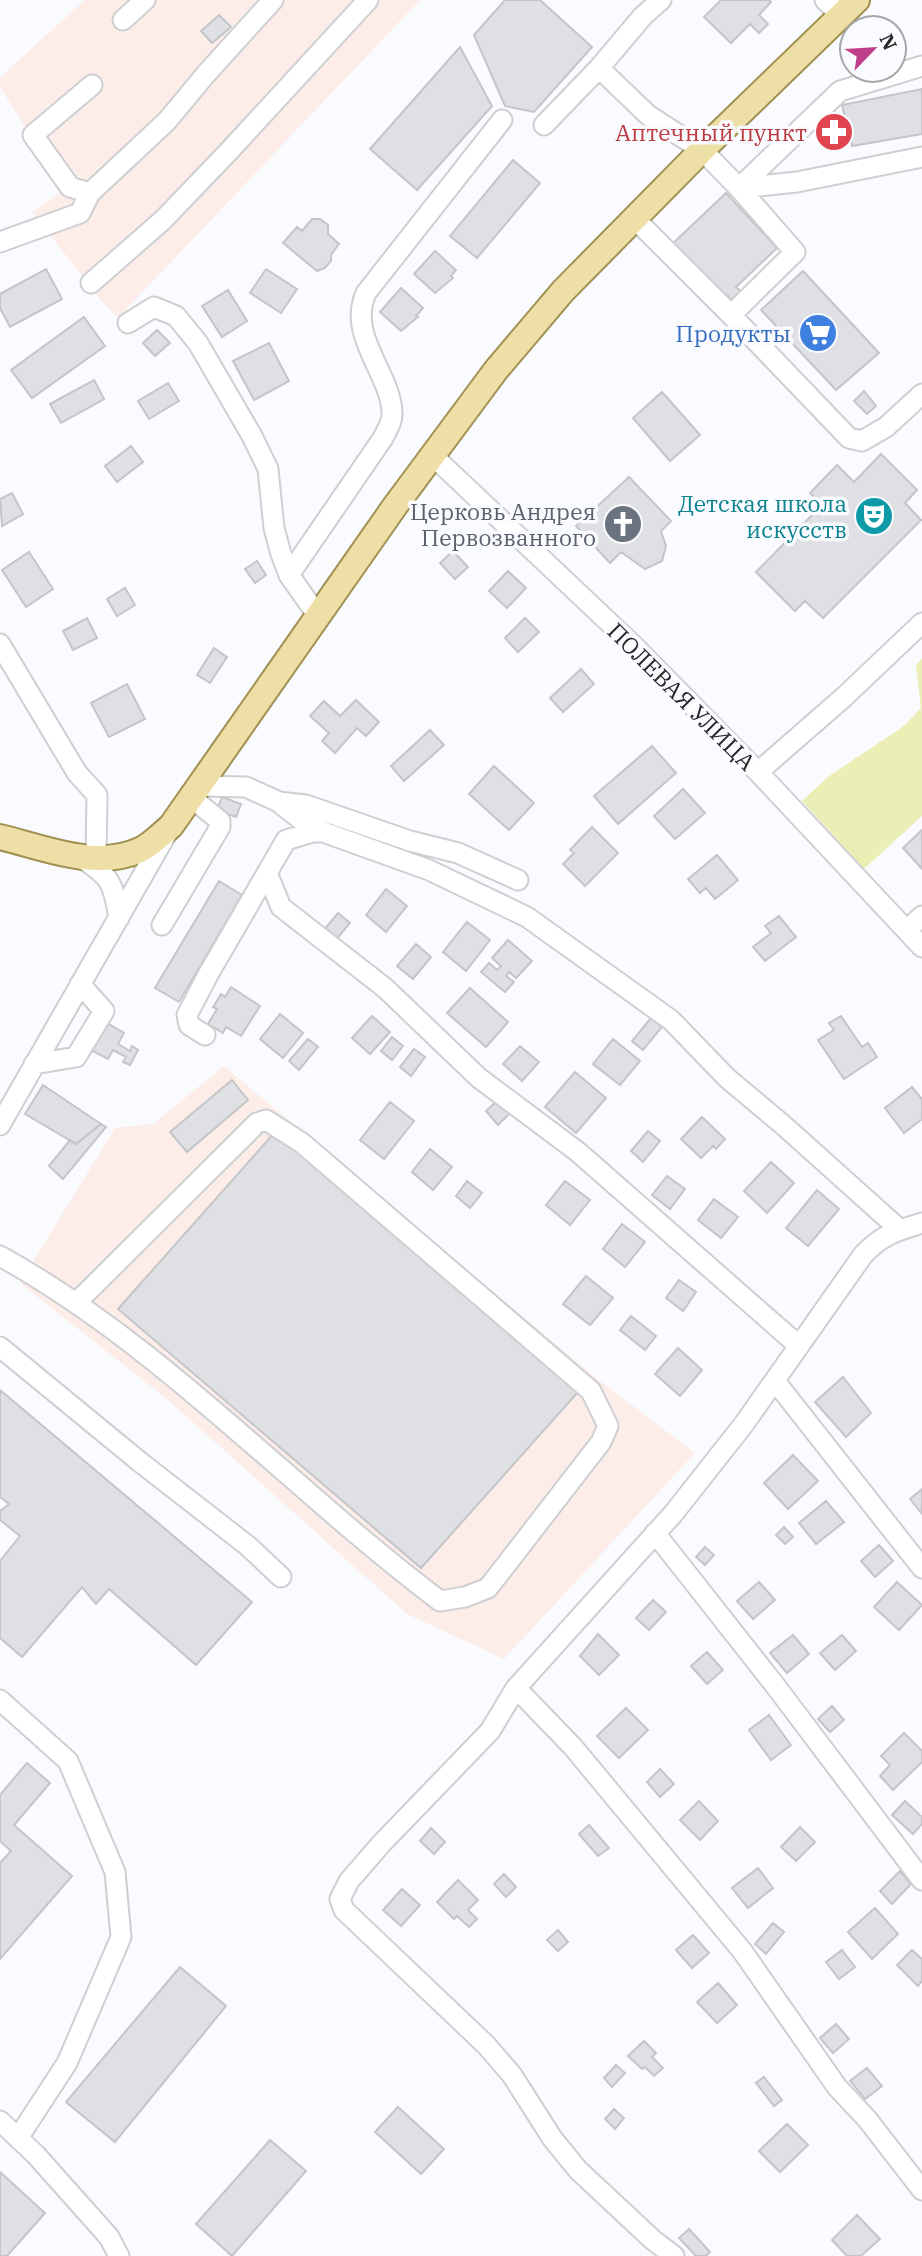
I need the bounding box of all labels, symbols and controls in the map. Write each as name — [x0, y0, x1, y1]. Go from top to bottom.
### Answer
north arrow — [838, 14, 908, 84]
text: N — [874, 30, 902, 54]
pharmacy icon: Аптечный пункт — [813, 111, 855, 153]
place label: Аптечный пункт — [615, 117, 807, 147]
supermarket icon: Продукты — [797, 312, 839, 354]
place label: Продукты — [676, 318, 791, 348]
place label: Детская школа искусств — [678, 488, 847, 544]
theatre icon: Детская школа искусств — [853, 495, 895, 537]
place label: Церковь Андрея Первозванного — [410, 496, 596, 552]
church icon: Церковь Андрея Первозванного — [602, 503, 644, 545]
street label: ПОЛЕВАЯ УЛИЦА — [602, 616, 762, 776]

